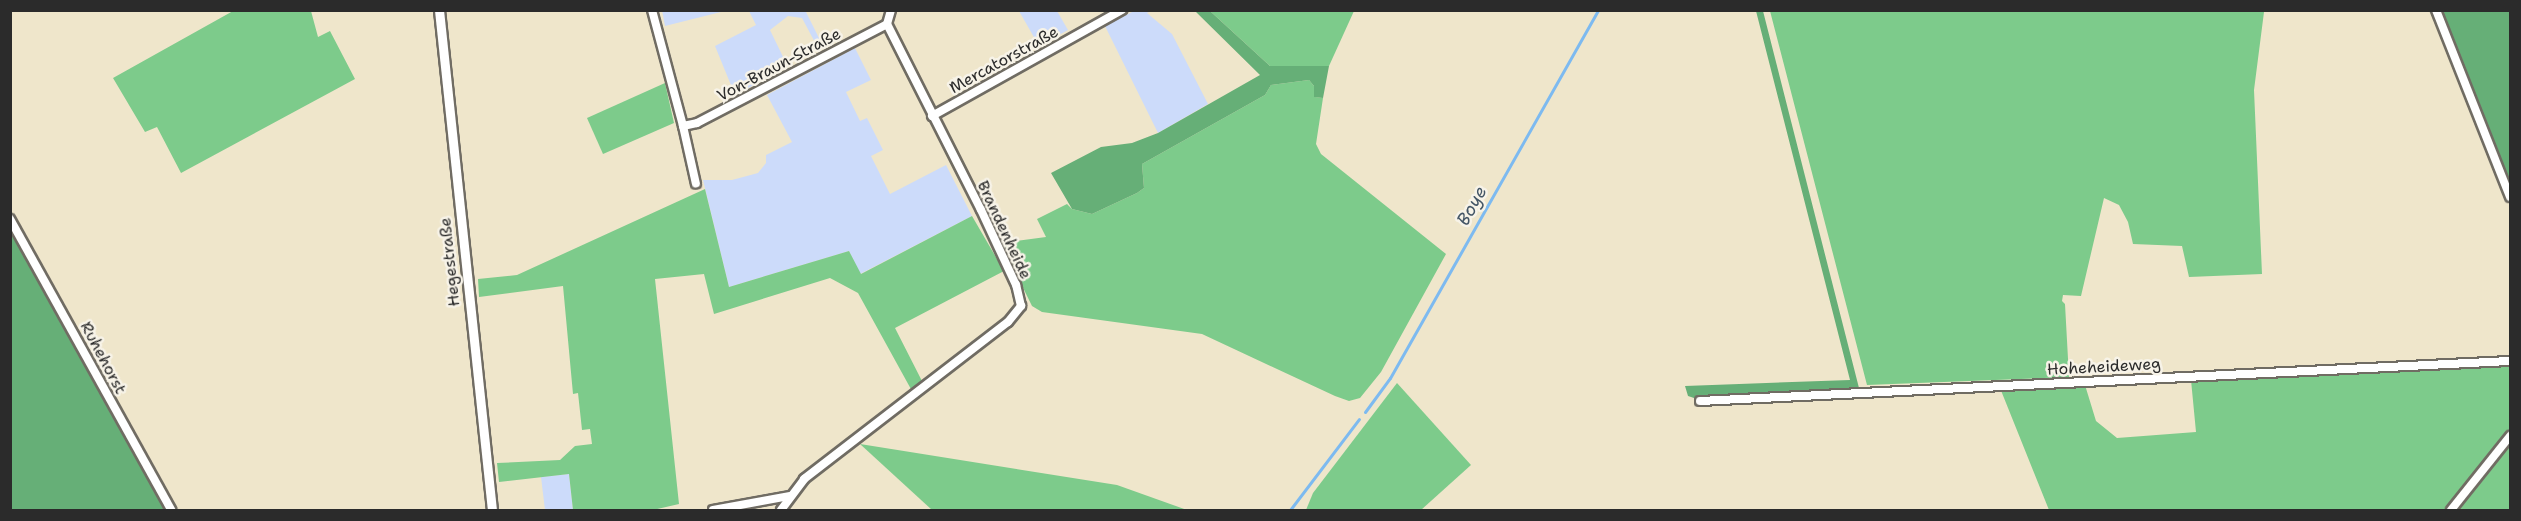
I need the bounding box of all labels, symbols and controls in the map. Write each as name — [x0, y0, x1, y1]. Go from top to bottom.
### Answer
street label: Mercatorstraße — [946, 22, 1062, 98]
street label: Von-Braun-Straße — [714, 24, 844, 106]
street label: Brandenheide — [973, 178, 1035, 282]
water label: Boye — [1452, 182, 1492, 230]
street label: Hegestraße — [436, 217, 464, 307]
street label: Ruhehorst — [76, 318, 130, 398]
street label: Hoheheideweg — [2047, 354, 2161, 380]

